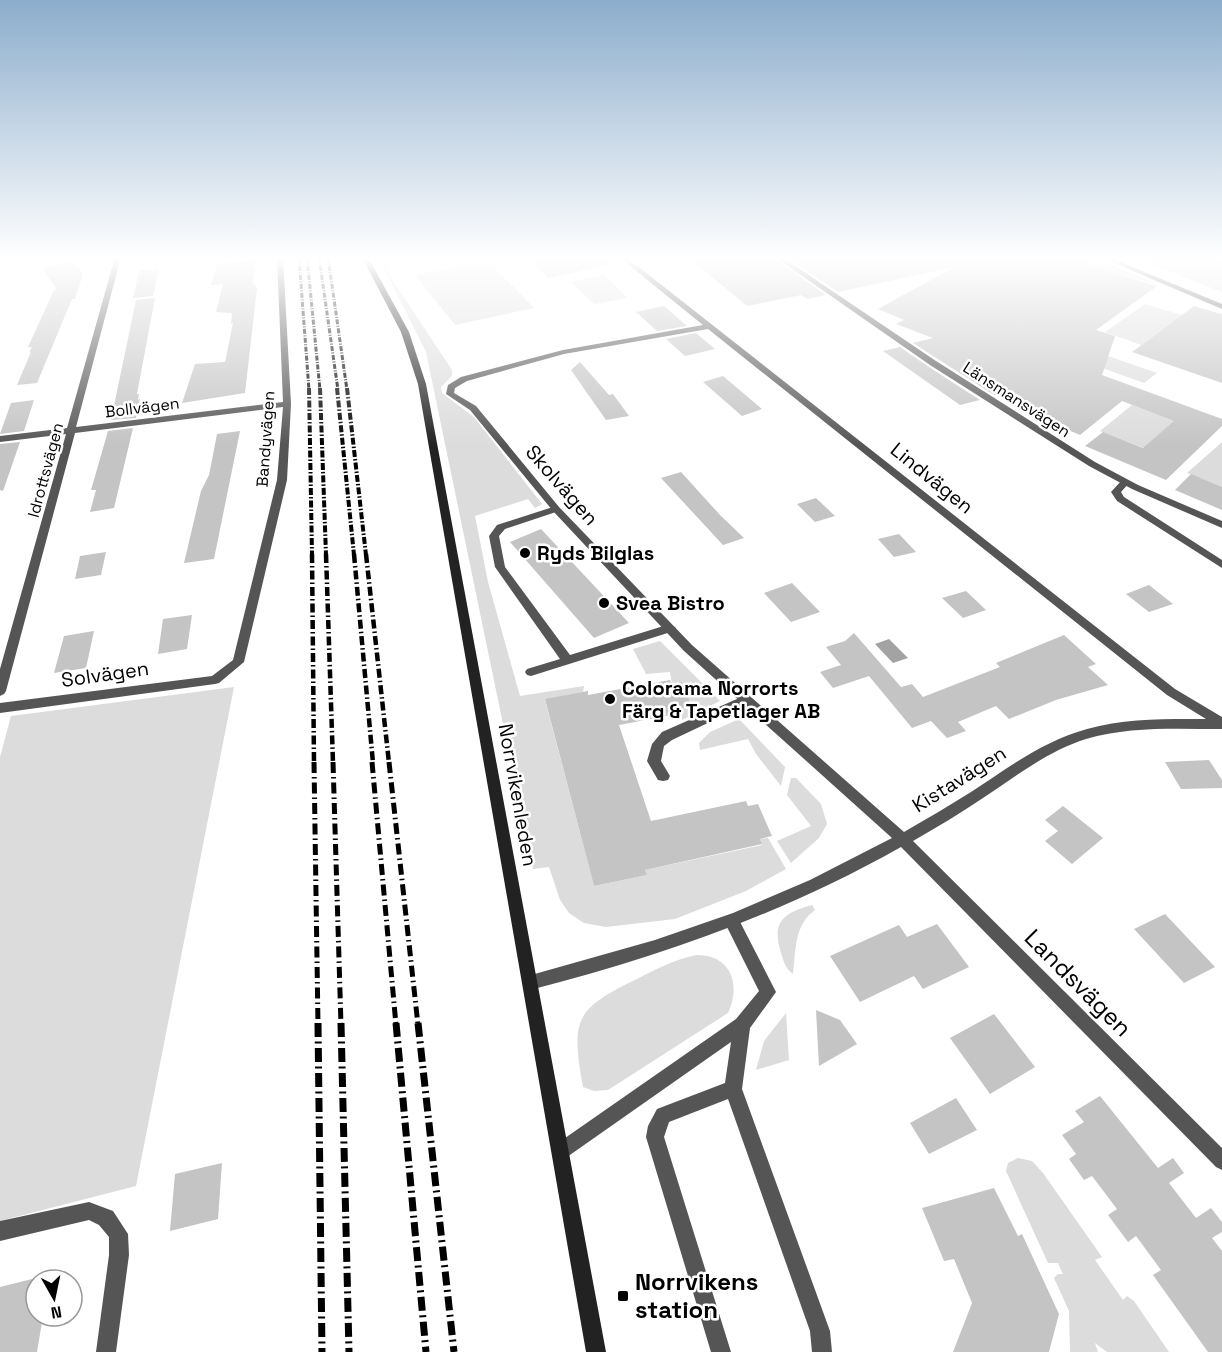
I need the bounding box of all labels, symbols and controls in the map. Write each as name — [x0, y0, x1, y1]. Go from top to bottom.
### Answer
street label: Länsmansvägen — [959, 357, 1074, 442]
street label: Bandyvägen — [252, 390, 279, 488]
street label: Bollvägen — [103, 392, 181, 423]
street label: Idrottsvägen — [23, 420, 68, 520]
street label: Lindvägen — [885, 437, 979, 519]
street label: Skolvägen — [520, 439, 604, 531]
place label: Ryds Bilglas — [537, 540, 654, 566]
marker: Ryds Bilglas — [518, 546, 532, 560]
place label: Svea Bistro — [616, 590, 725, 616]
marker: Svea Bistro — [597, 596, 611, 610]
street label: Solvägen — [60, 655, 150, 693]
place label: Colorama Norrorts Färg & Tapetlager AB — [622, 675, 820, 724]
marker: Colorama Norrorts Färg & Tapetlager AB — [603, 692, 617, 706]
street label: Norrvikenleden — [493, 722, 543, 868]
street label: Kistavägen — [907, 740, 1011, 818]
street label: Landsvägen — [1018, 922, 1139, 1043]
place label: Norrvikens station — [635, 1266, 758, 1325]
north arrow — [24, 1268, 84, 1328]
marker: Norrvikens station — [616, 1289, 630, 1303]
text: N — [49, 1301, 63, 1324]

